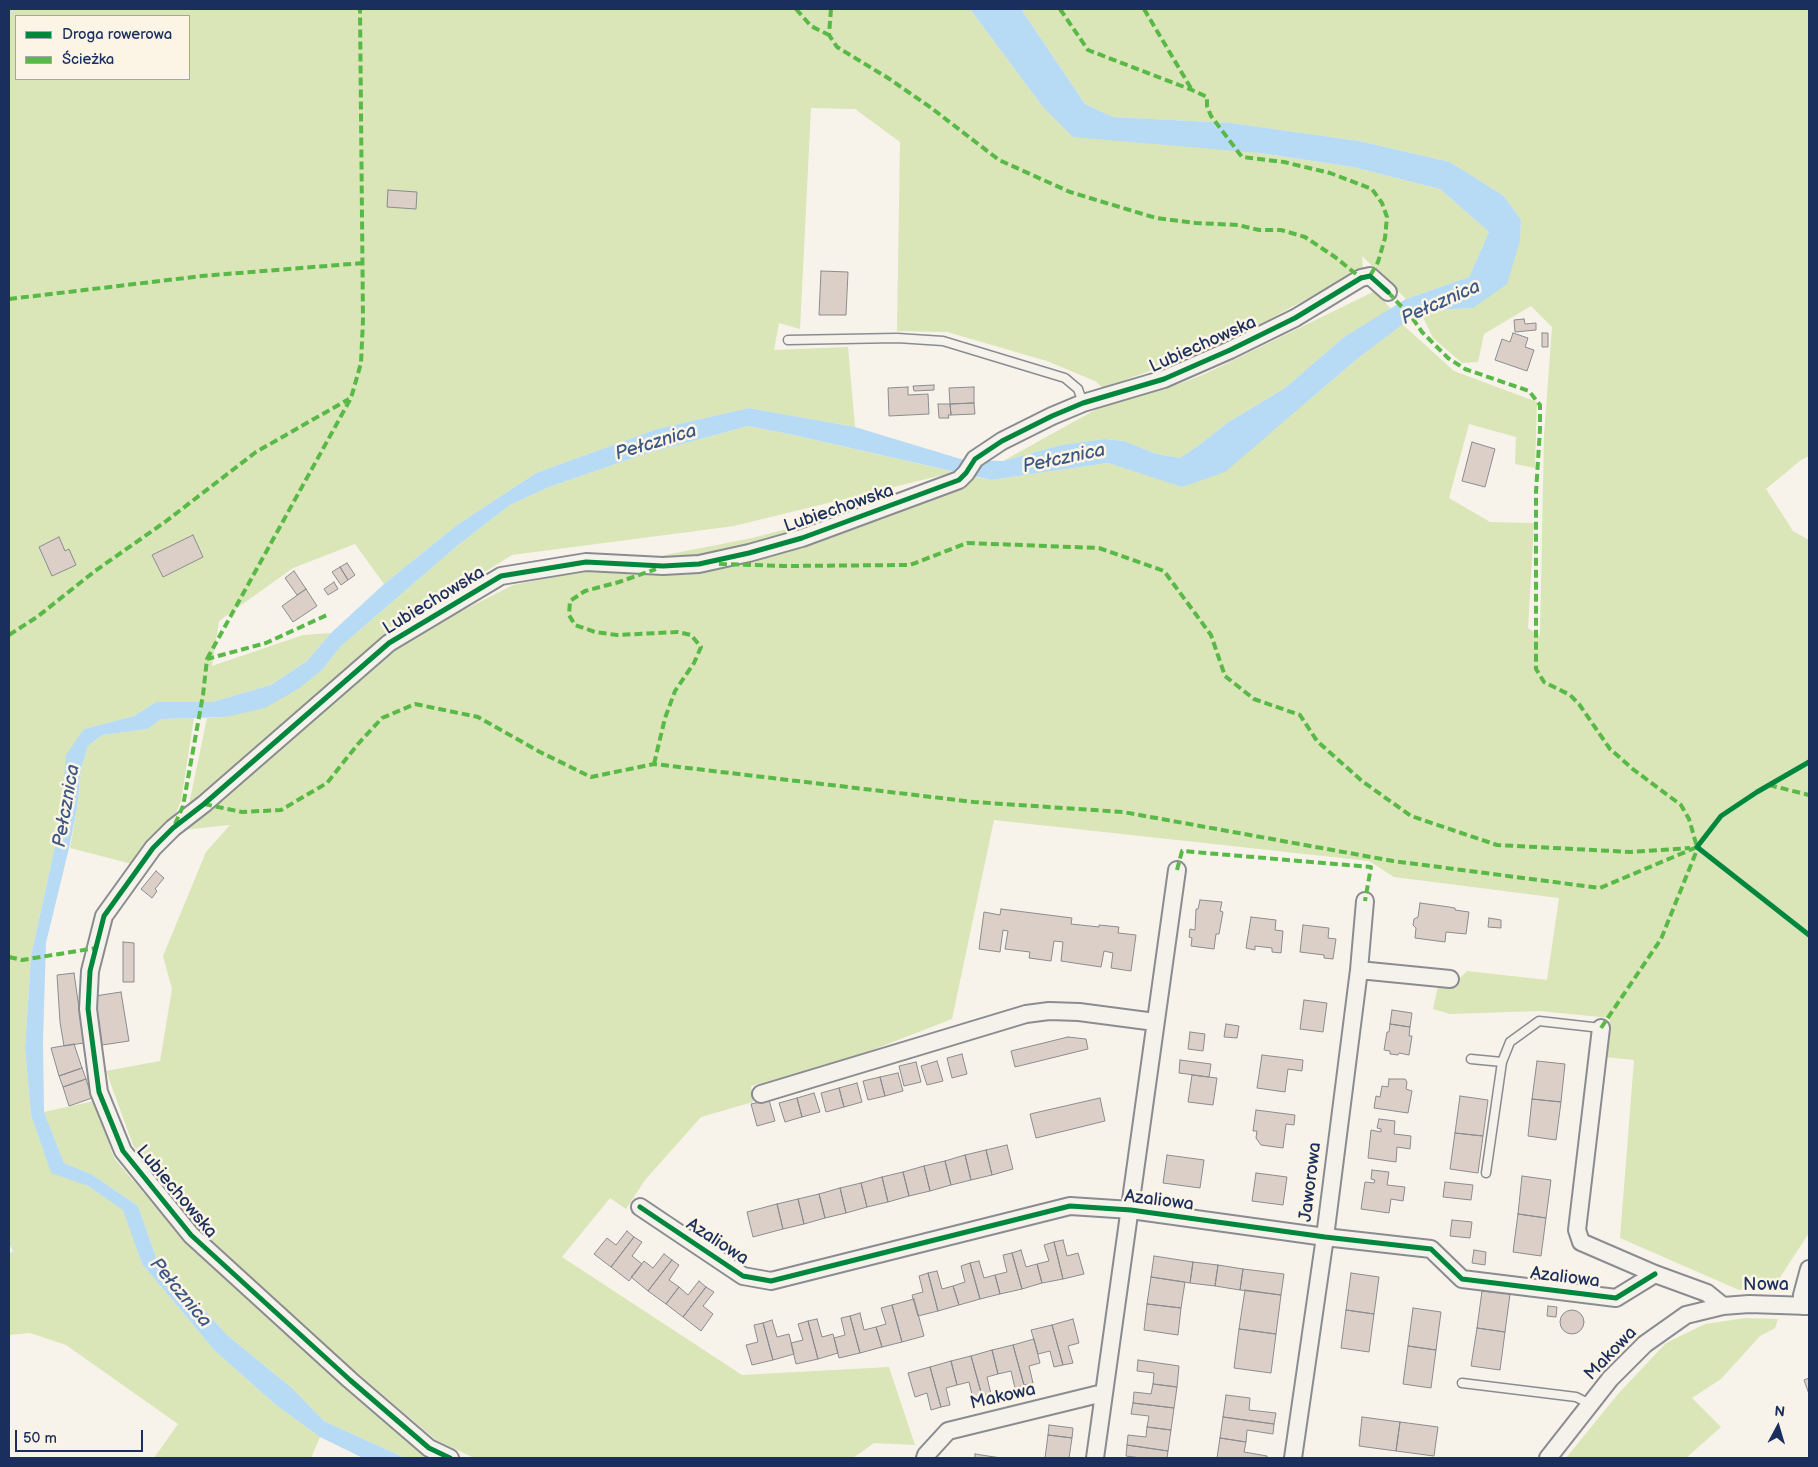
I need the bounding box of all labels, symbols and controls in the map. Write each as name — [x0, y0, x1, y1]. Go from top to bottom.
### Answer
legend — [15, 15, 190, 80]
text: Droga rowerowa — [62, 25, 172, 44]
text: Ścieżka — [62, 50, 114, 69]
water label: Pełcznica — [1398, 276, 1484, 330]
street label: Lubiechowska — [1146, 312, 1260, 378]
water label: Pełcznica — [613, 420, 699, 466]
water label: Pełcznica — [1021, 439, 1107, 479]
street label: Lubiechowska — [781, 480, 897, 538]
street label: Lubiechowska — [379, 562, 489, 640]
water label: Pełcznica — [48, 763, 86, 849]
street label: Lubiechowska — [131, 1141, 221, 1243]
street label: Jaworowa — [1295, 1141, 1327, 1223]
street label: Azaliowa — [1123, 1186, 1195, 1216]
street label: Azaliowa — [682, 1214, 752, 1270]
water label: Pełcznica — [144, 1254, 216, 1332]
street label: Azaliowa — [1529, 1263, 1601, 1293]
street label: Nowa — [1743, 1274, 1789, 1296]
street label: Makowa — [1580, 1323, 1642, 1385]
street label: Makowa — [968, 1379, 1038, 1415]
north arrow — [1753, 1402, 1803, 1452]
text: N — [1773, 1403, 1786, 1421]
scale bar — [18, 1420, 145, 1452]
text: 50 m — [23, 1429, 57, 1448]

